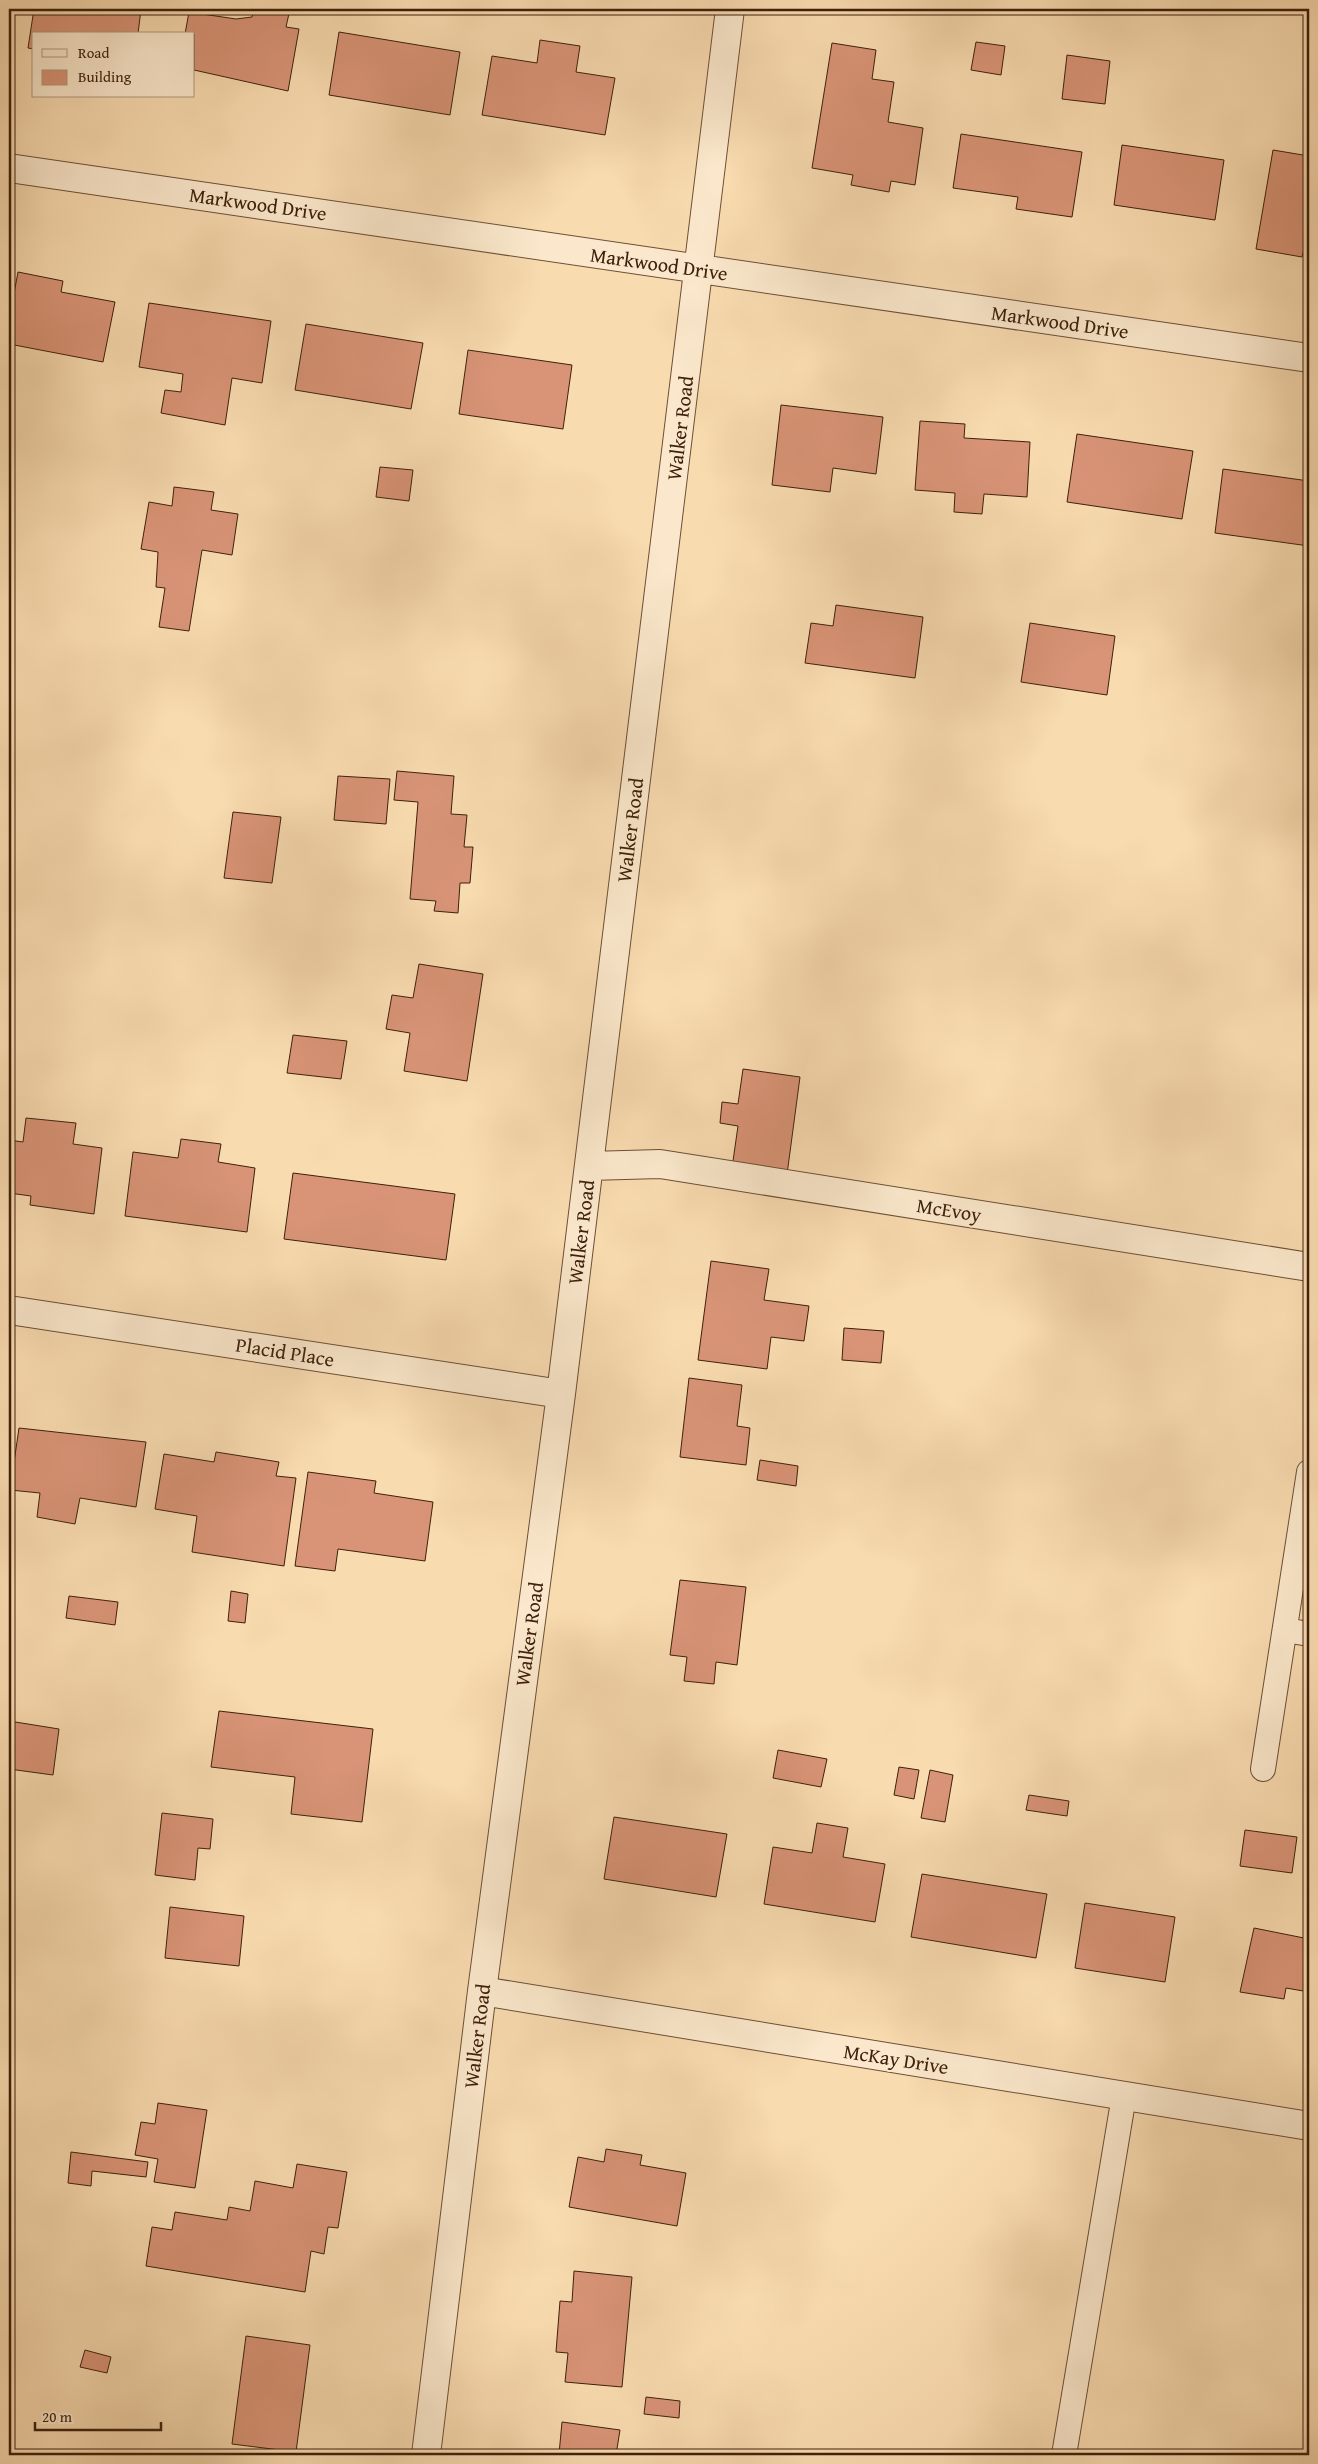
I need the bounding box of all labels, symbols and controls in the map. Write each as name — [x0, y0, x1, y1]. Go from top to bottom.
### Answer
legend — [32, 32, 195, 98]
text: Road — [78, 42, 109, 63]
text: Building — [78, 66, 132, 87]
street label: Markwood Drive — [187, 180, 329, 228]
street label: Markwood Drive — [588, 240, 730, 288]
street label: Markwood Drive — [989, 298, 1131, 346]
street label: Walker Road — [659, 374, 700, 482]
street label: Walker Road — [609, 776, 650, 884]
street label: Walker Road — [560, 1178, 601, 1286]
street label: McEvoy — [915, 1190, 984, 1229]
street label: Placid Place — [234, 1329, 336, 1374]
street label: Walker Road — [507, 1580, 550, 1688]
street label: Walker Road — [456, 1982, 497, 2090]
street label: McKay Drive — [842, 2036, 951, 2081]
scale bar — [35, 2399, 161, 2431]
text: 20 m — [42, 2406, 73, 2427]

